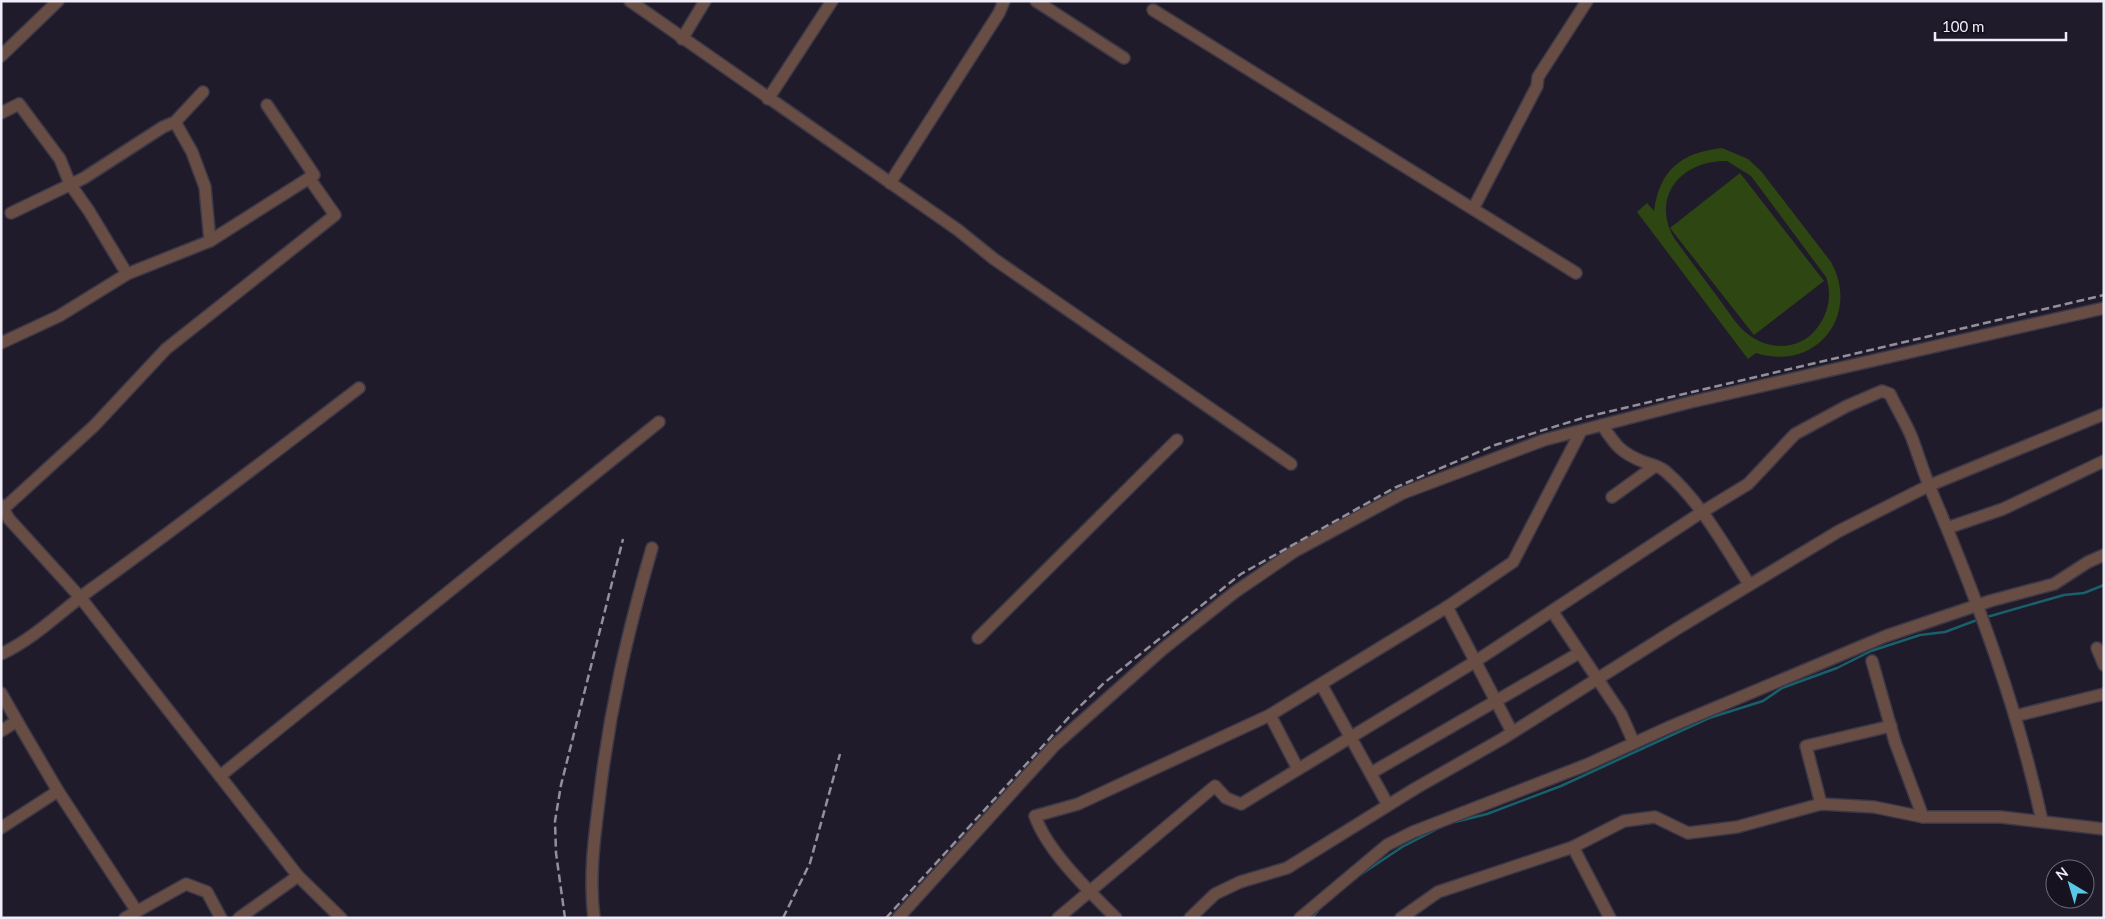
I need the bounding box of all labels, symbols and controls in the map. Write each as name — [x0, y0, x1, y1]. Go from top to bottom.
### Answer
scale bar — [1935, 10, 2066, 42]
text: 100 m — [1942, 17, 1984, 35]
north arrow — [2045, 859, 2095, 909]
text: N — [2052, 863, 2071, 883]

